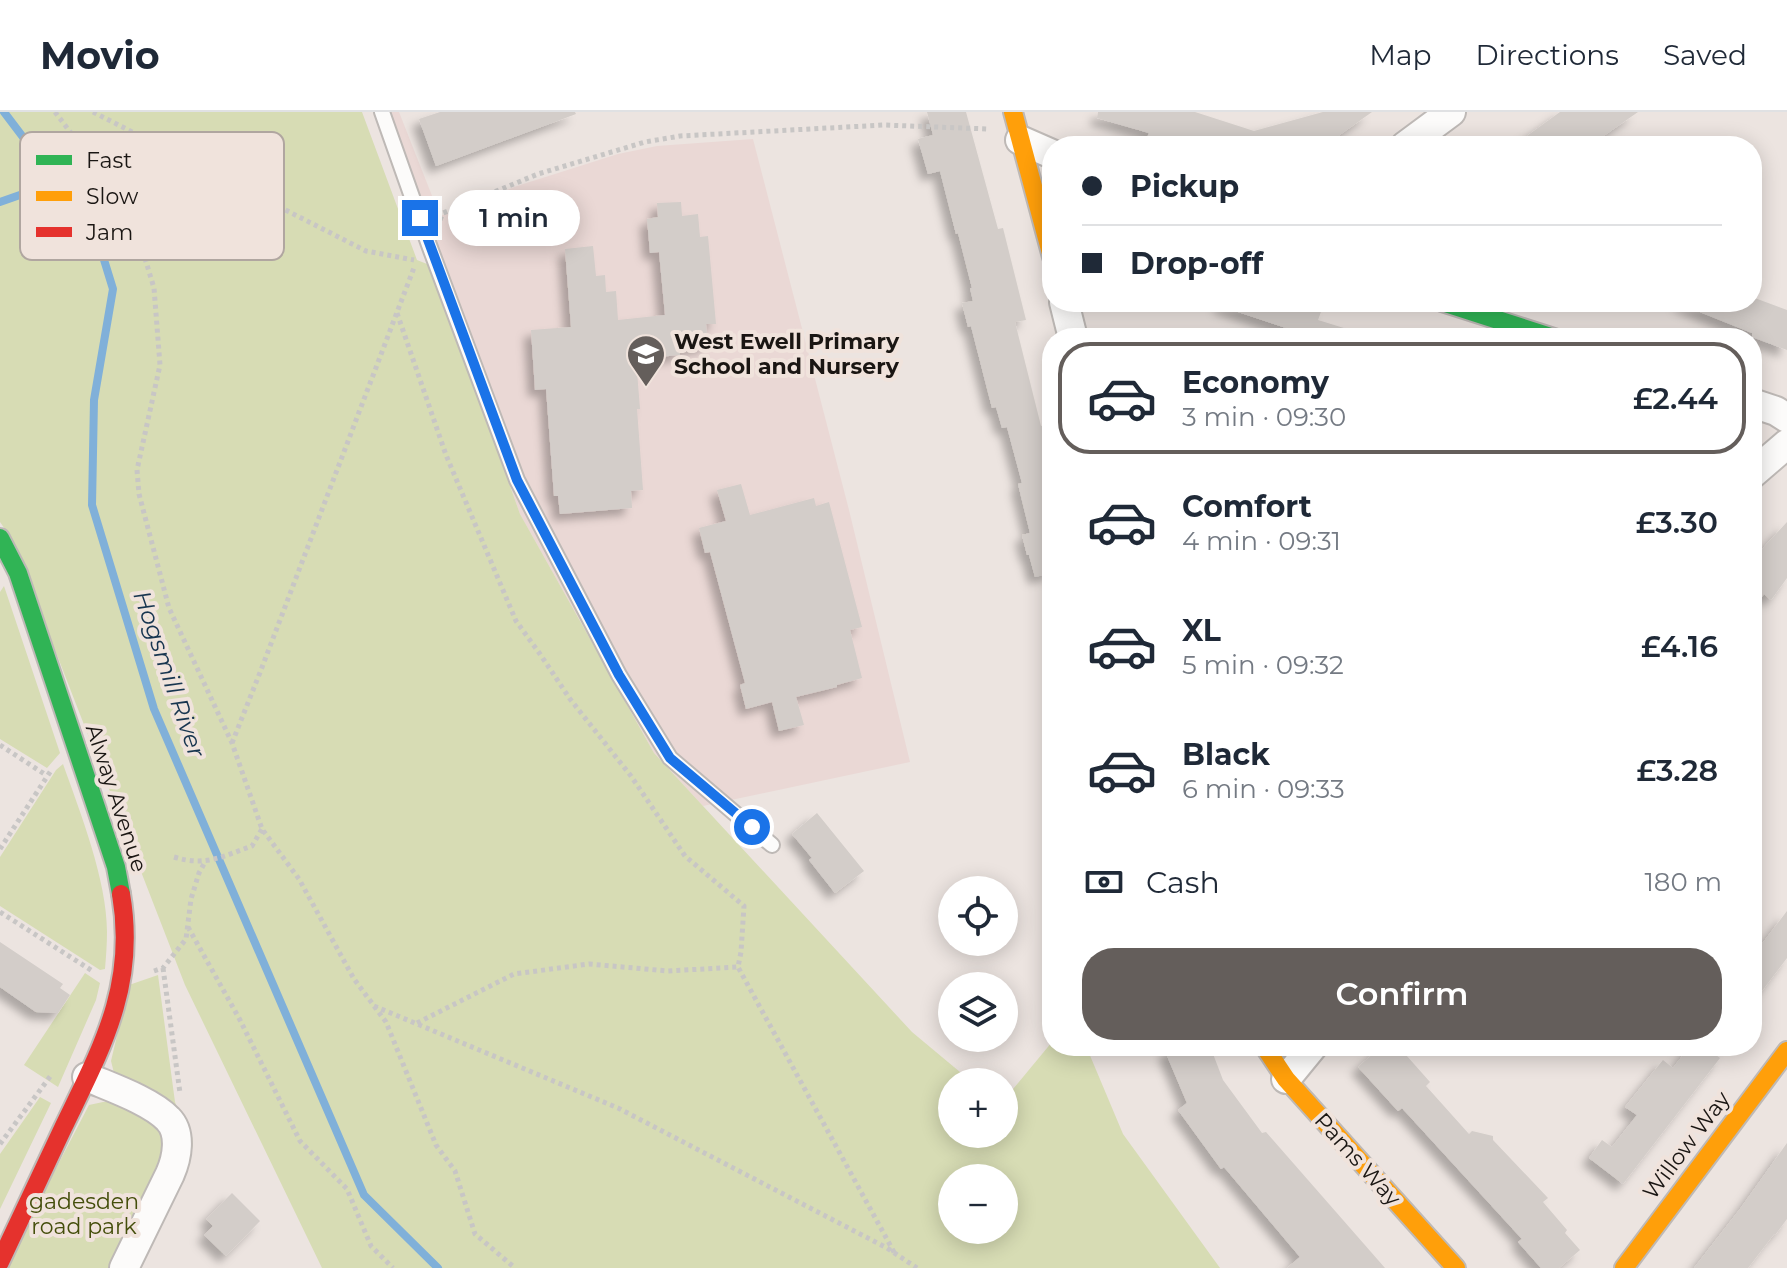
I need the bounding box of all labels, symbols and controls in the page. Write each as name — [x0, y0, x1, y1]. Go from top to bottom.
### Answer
text: Movio — [40, 32, 160, 79]
text: Map — [1369, 38, 1431, 72]
text: Directions — [1475, 38, 1619, 72]
text: Saved — [1663, 38, 1747, 72]
legend — [20, 132, 284, 260]
text: Fast — [86, 147, 132, 174]
text: Pickup — [1130, 168, 1239, 205]
text: Slow — [86, 183, 139, 210]
callout: 1 min — [448, 190, 580, 246]
route end — [402, 200, 438, 236]
text: 1 min — [479, 202, 549, 234]
text: Jam — [85, 219, 133, 246]
text: Drop-off — [1130, 245, 1263, 282]
place label: West Ewell Primary School and Nursery — [674, 328, 900, 380]
school or university icon: West Ewell Primary School and Nursery — [625, 333, 667, 388]
icon: car — [1086, 362, 1158, 434]
text: Economy — [1182, 364, 1329, 401]
text: £2.44 — [1633, 380, 1718, 417]
text: 3 min · 09:30 — [1182, 401, 1346, 433]
icon: car — [1086, 486, 1158, 558]
text: Comfort — [1182, 488, 1312, 525]
text: £3.30 — [1636, 504, 1718, 541]
text: 4 min · 09:31 — [1182, 525, 1341, 557]
water label: Hogsmill River — [127, 587, 212, 762]
icon: car — [1086, 610, 1158, 682]
text: XL — [1182, 612, 1221, 649]
text: £4.16 — [1641, 628, 1718, 665]
text: 5 min · 09:32 — [1182, 649, 1344, 681]
street label: Alway Avenue — [80, 721, 153, 875]
icon: car — [1086, 734, 1158, 806]
text: Black — [1182, 736, 1270, 773]
text: £3.28 — [1636, 752, 1718, 789]
text: 6 min · 09:33 — [1182, 773, 1345, 805]
route start — [734, 809, 770, 845]
icon: cash — [1082, 860, 1126, 904]
text: Cash — [1146, 864, 1220, 901]
text: 180 m — [1644, 866, 1722, 898]
map controls — [938, 876, 1018, 1244]
button: locate — [938, 876, 1018, 956]
button: Confirm — [1082, 948, 1722, 1040]
button: layers — [938, 972, 1018, 1052]
button: + — [938, 1068, 1018, 1148]
street label: Willow Way — [1637, 1086, 1736, 1205]
street label: Pams Way — [1309, 1107, 1407, 1212]
button: − — [938, 1164, 1018, 1244]
park label: gadesden road park — [29, 1188, 139, 1240]

